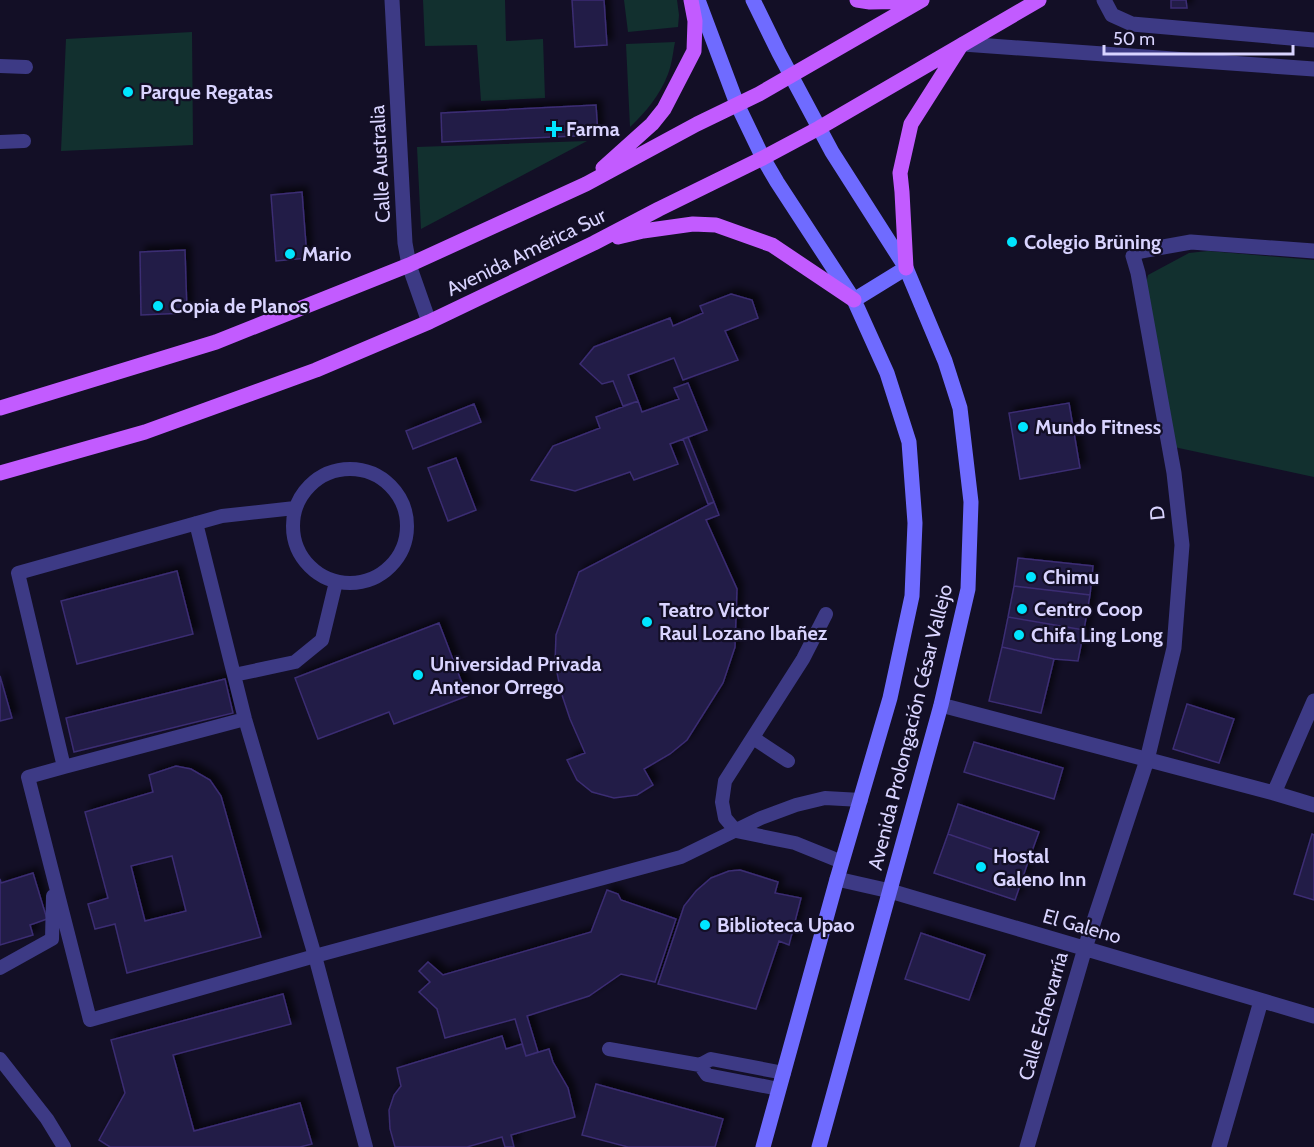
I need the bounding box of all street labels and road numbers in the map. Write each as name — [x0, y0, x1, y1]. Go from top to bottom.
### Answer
street label: Calle Australia — [365, 104, 395, 224]
street label: Avenida América Sur — [442, 203, 610, 301]
street label: D — [1144, 505, 1170, 521]
street label: Avenida Prolongación César Vallejo — [863, 582, 957, 872]
street label: El Galeno — [1040, 903, 1124, 949]
street label: Calle Echevarría — [1013, 949, 1073, 1083]

